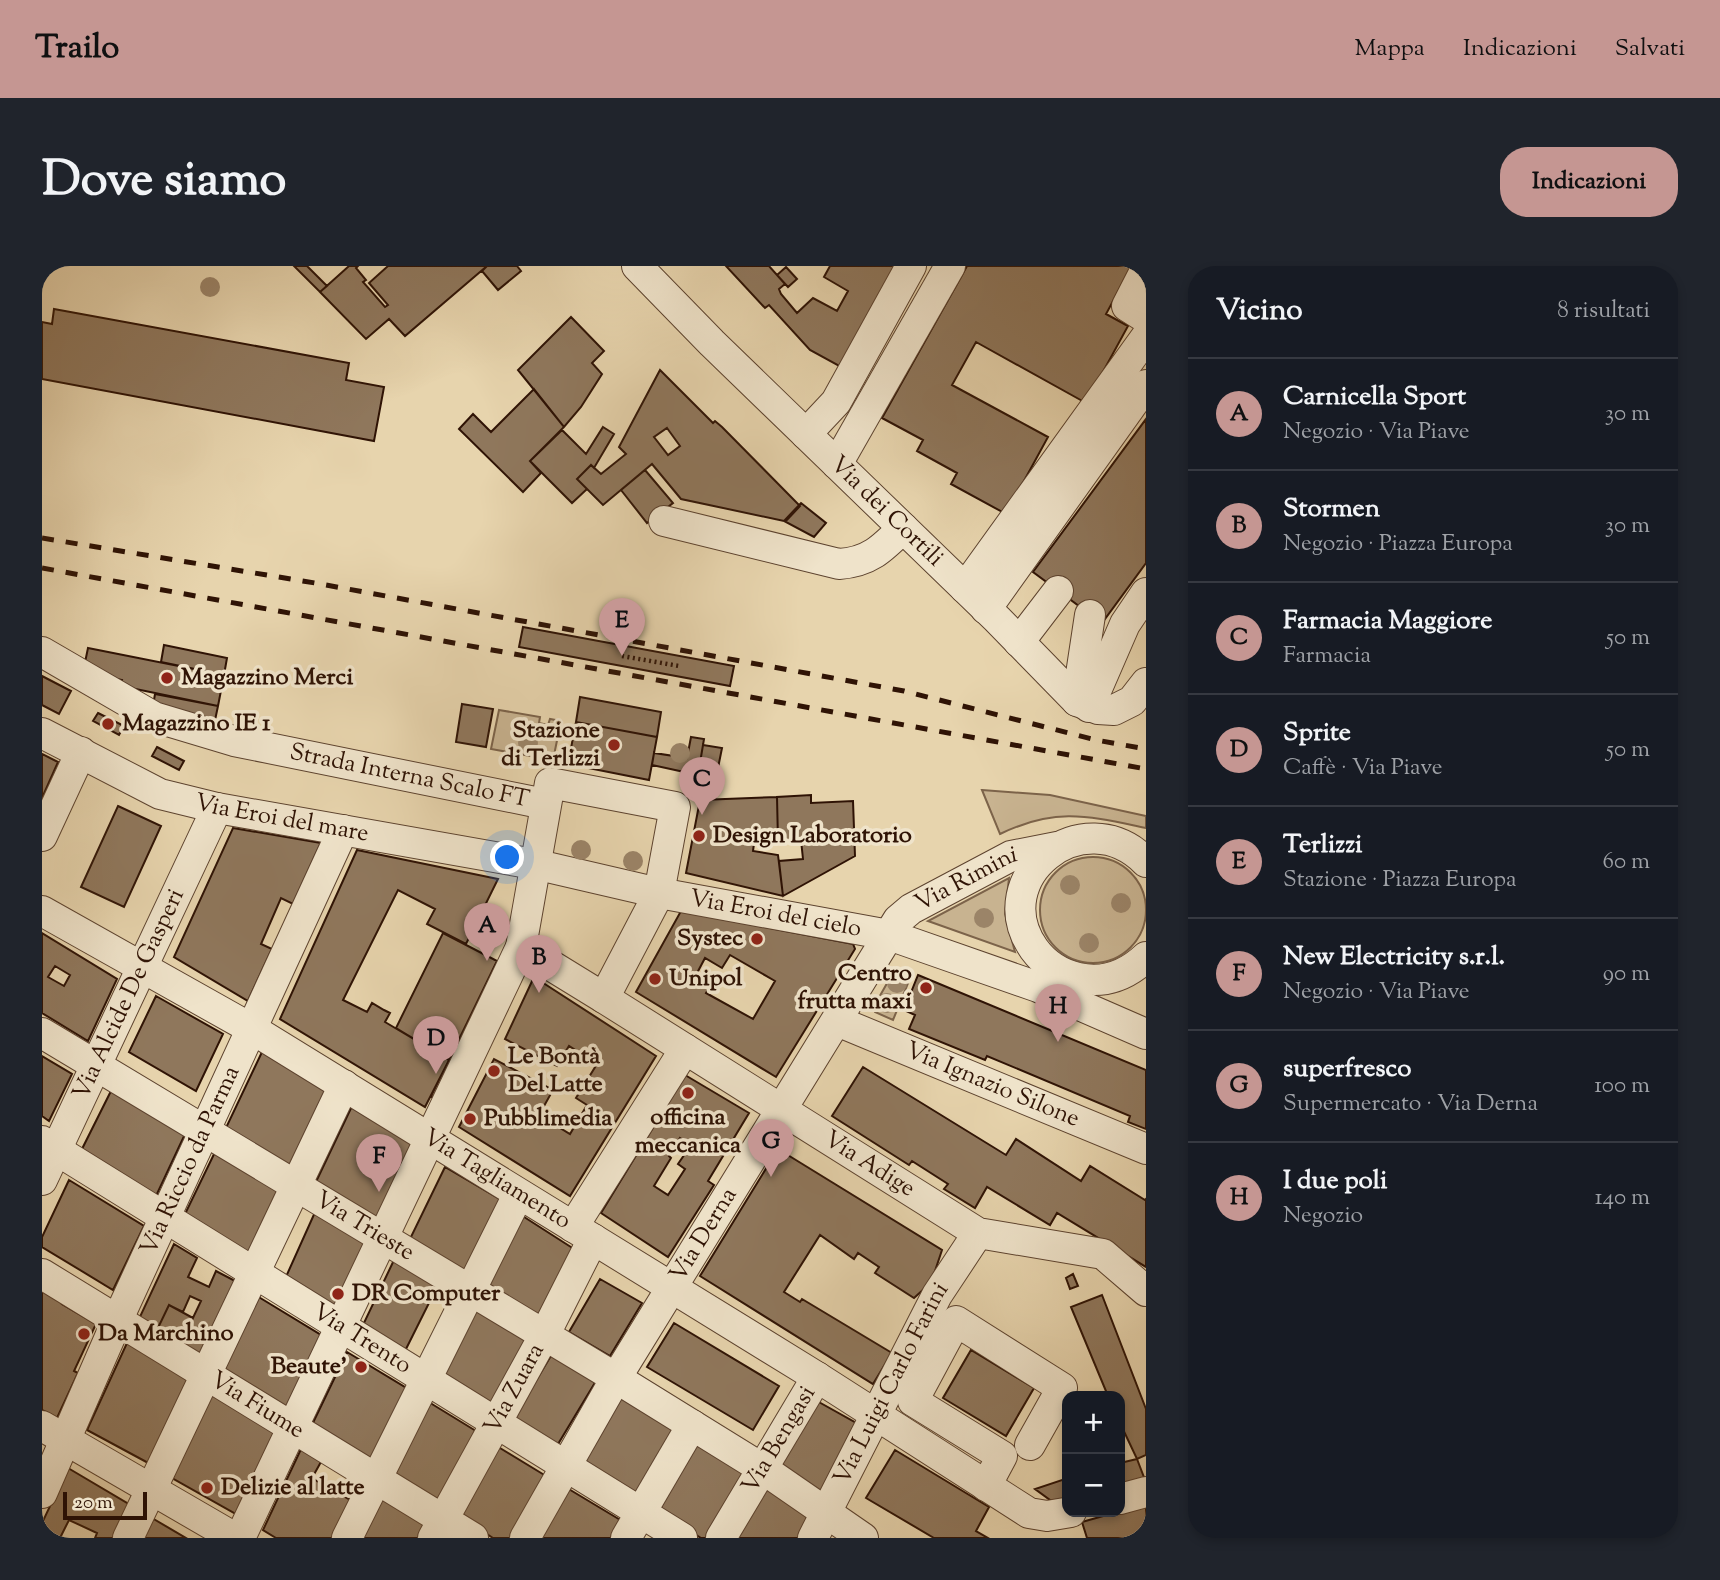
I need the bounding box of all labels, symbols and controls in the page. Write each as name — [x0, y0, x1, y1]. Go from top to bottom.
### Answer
text: Trailo — [35, 25, 119, 73]
text: Mappa — [1355, 32, 1425, 66]
text: Indicazioni — [1463, 32, 1577, 66]
text: Salvati — [1615, 32, 1685, 66]
text: Dove siamo — [42, 147, 286, 217]
button: Indicazioni — [1500, 147, 1678, 217]
text: Vicino — [1216, 290, 1303, 333]
text: 8 risultati — [1557, 295, 1650, 328]
text: Carnicella Sport — [1283, 379, 1466, 416]
text: A — [1230, 398, 1248, 431]
text: 30 m — [1605, 398, 1650, 431]
text: Negozio · Via Piave — [1283, 416, 1470, 449]
street label: Via dei Cortili — [822, 448, 951, 575]
text: Stormen — [1283, 491, 1380, 528]
text: B — [1232, 510, 1246, 543]
text: 30 m — [1605, 510, 1650, 543]
text: Negozio · Piazza Europa — [1283, 528, 1513, 561]
pin: E — [599, 598, 645, 656]
text: Farmacia Maggiore — [1283, 603, 1492, 640]
text: C — [1230, 622, 1248, 655]
text: 50 m — [1606, 622, 1650, 655]
text: Farmacia — [1283, 640, 1371, 673]
place label: Magazzino Merci — [181, 661, 353, 695]
marker: Magazzino Merci — [159, 670, 175, 686]
place label: Magazzino IE 1 — [122, 707, 271, 741]
place label: Stazione di Terlizzi — [501, 714, 600, 776]
text: Sprite — [1283, 715, 1351, 752]
marker: Magazzino IE 1 — [100, 716, 116, 732]
text: D — [1230, 734, 1248, 767]
text: 50 m — [1606, 734, 1650, 767]
street label: Strada Interna Scalo FT — [287, 736, 532, 817]
marker: Stazione di Terlizzi — [606, 737, 622, 753]
text: Caffè · Via Piave — [1283, 752, 1442, 785]
pin: C — [679, 757, 725, 815]
street label: Via Eroi del mare — [191, 786, 371, 851]
place label: Design Laboratorio — [713, 819, 912, 853]
text: Terlizzi — [1283, 827, 1362, 864]
marker: Design Laboratorio — [691, 828, 707, 844]
street label: Via Rimini — [909, 838, 1021, 921]
your location — [490, 840, 524, 874]
text: E — [1232, 846, 1246, 879]
text: 60 m — [1602, 846, 1650, 879]
text: Stazione · Piazza Europa — [1283, 864, 1517, 897]
street label: Via Eroi del cielo — [687, 882, 864, 947]
street label: Via Alcide De Gasperi — [65, 883, 194, 1106]
pin: A — [464, 903, 510, 961]
place label: Systec — [677, 922, 743, 956]
marker: Systec — [749, 931, 765, 947]
pin: B — [516, 935, 562, 993]
text: New Electricity s.r.l. — [1283, 939, 1505, 976]
place label: Centro frutta maxi — [797, 957, 912, 1019]
text: F — [1233, 958, 1245, 991]
text: 90 m — [1603, 958, 1650, 991]
place label: Unipol — [669, 962, 743, 996]
marker: Unipol — [647, 971, 663, 987]
text: Negozio · Via Piave — [1283, 976, 1470, 1009]
marker: Centro frutta maxi — [918, 980, 934, 996]
pin: H — [1035, 984, 1081, 1042]
pin: D — [413, 1016, 459, 1074]
street label: Via Ignazio Silone — [900, 1034, 1085, 1137]
place label: Le Bontà Del Latte — [508, 1040, 603, 1102]
text: superfresco — [1283, 1051, 1412, 1088]
street label: Via Riccio da Parma — [132, 1060, 249, 1261]
marker: Le Bontà Del Latte — [486, 1063, 502, 1079]
text: G — [1230, 1070, 1248, 1103]
text: 100 m — [1594, 1070, 1650, 1103]
marker: officina meccanica — [680, 1085, 696, 1101]
text: Supermercato · Via Derna — [1283, 1088, 1538, 1121]
place label: officina meccanica — [635, 1101, 742, 1163]
place label: Pubblimedia — [484, 1102, 613, 1136]
marker: Pubblimedia — [462, 1111, 478, 1127]
pin: G — [748, 1119, 794, 1177]
street label: Via Tagliamento — [416, 1121, 577, 1238]
street label: Via Adige — [817, 1123, 921, 1206]
pin: F — [356, 1134, 402, 1192]
text: I due poli — [1283, 1163, 1387, 1200]
street label: Via Derna — [662, 1181, 746, 1289]
text: H — [1230, 1182, 1248, 1215]
text: 140 m — [1595, 1182, 1650, 1215]
street label: Via Trieste — [308, 1183, 421, 1270]
text: Negozio — [1283, 1200, 1363, 1233]
street label: Via Luigi Carlo Farini — [826, 1275, 958, 1491]
place label: DR Computer — [352, 1277, 501, 1311]
marker: DR Computer — [330, 1286, 346, 1302]
street label: Via Trento — [305, 1295, 418, 1383]
place label: Da Marchino — [98, 1317, 234, 1351]
marker: Da Marchino — [76, 1326, 92, 1342]
street label: Via Zuara — [476, 1337, 554, 1441]
place label: Beaute' — [271, 1350, 347, 1384]
marker: Beaute' — [353, 1359, 369, 1375]
street label: Via Fiume — [203, 1364, 311, 1448]
street label: Via Bengasi — [734, 1380, 825, 1500]
map controls — [1062, 1391, 1125, 1517]
button: + — [1062, 1391, 1125, 1454]
button: − — [1062, 1454, 1125, 1517]
place label: Delizie al latte — [221, 1471, 365, 1505]
marker: Delizie al latte — [199, 1480, 215, 1496]
scale bar — [63, 1489, 147, 1521]
text: 20 m — [74, 1490, 113, 1517]

